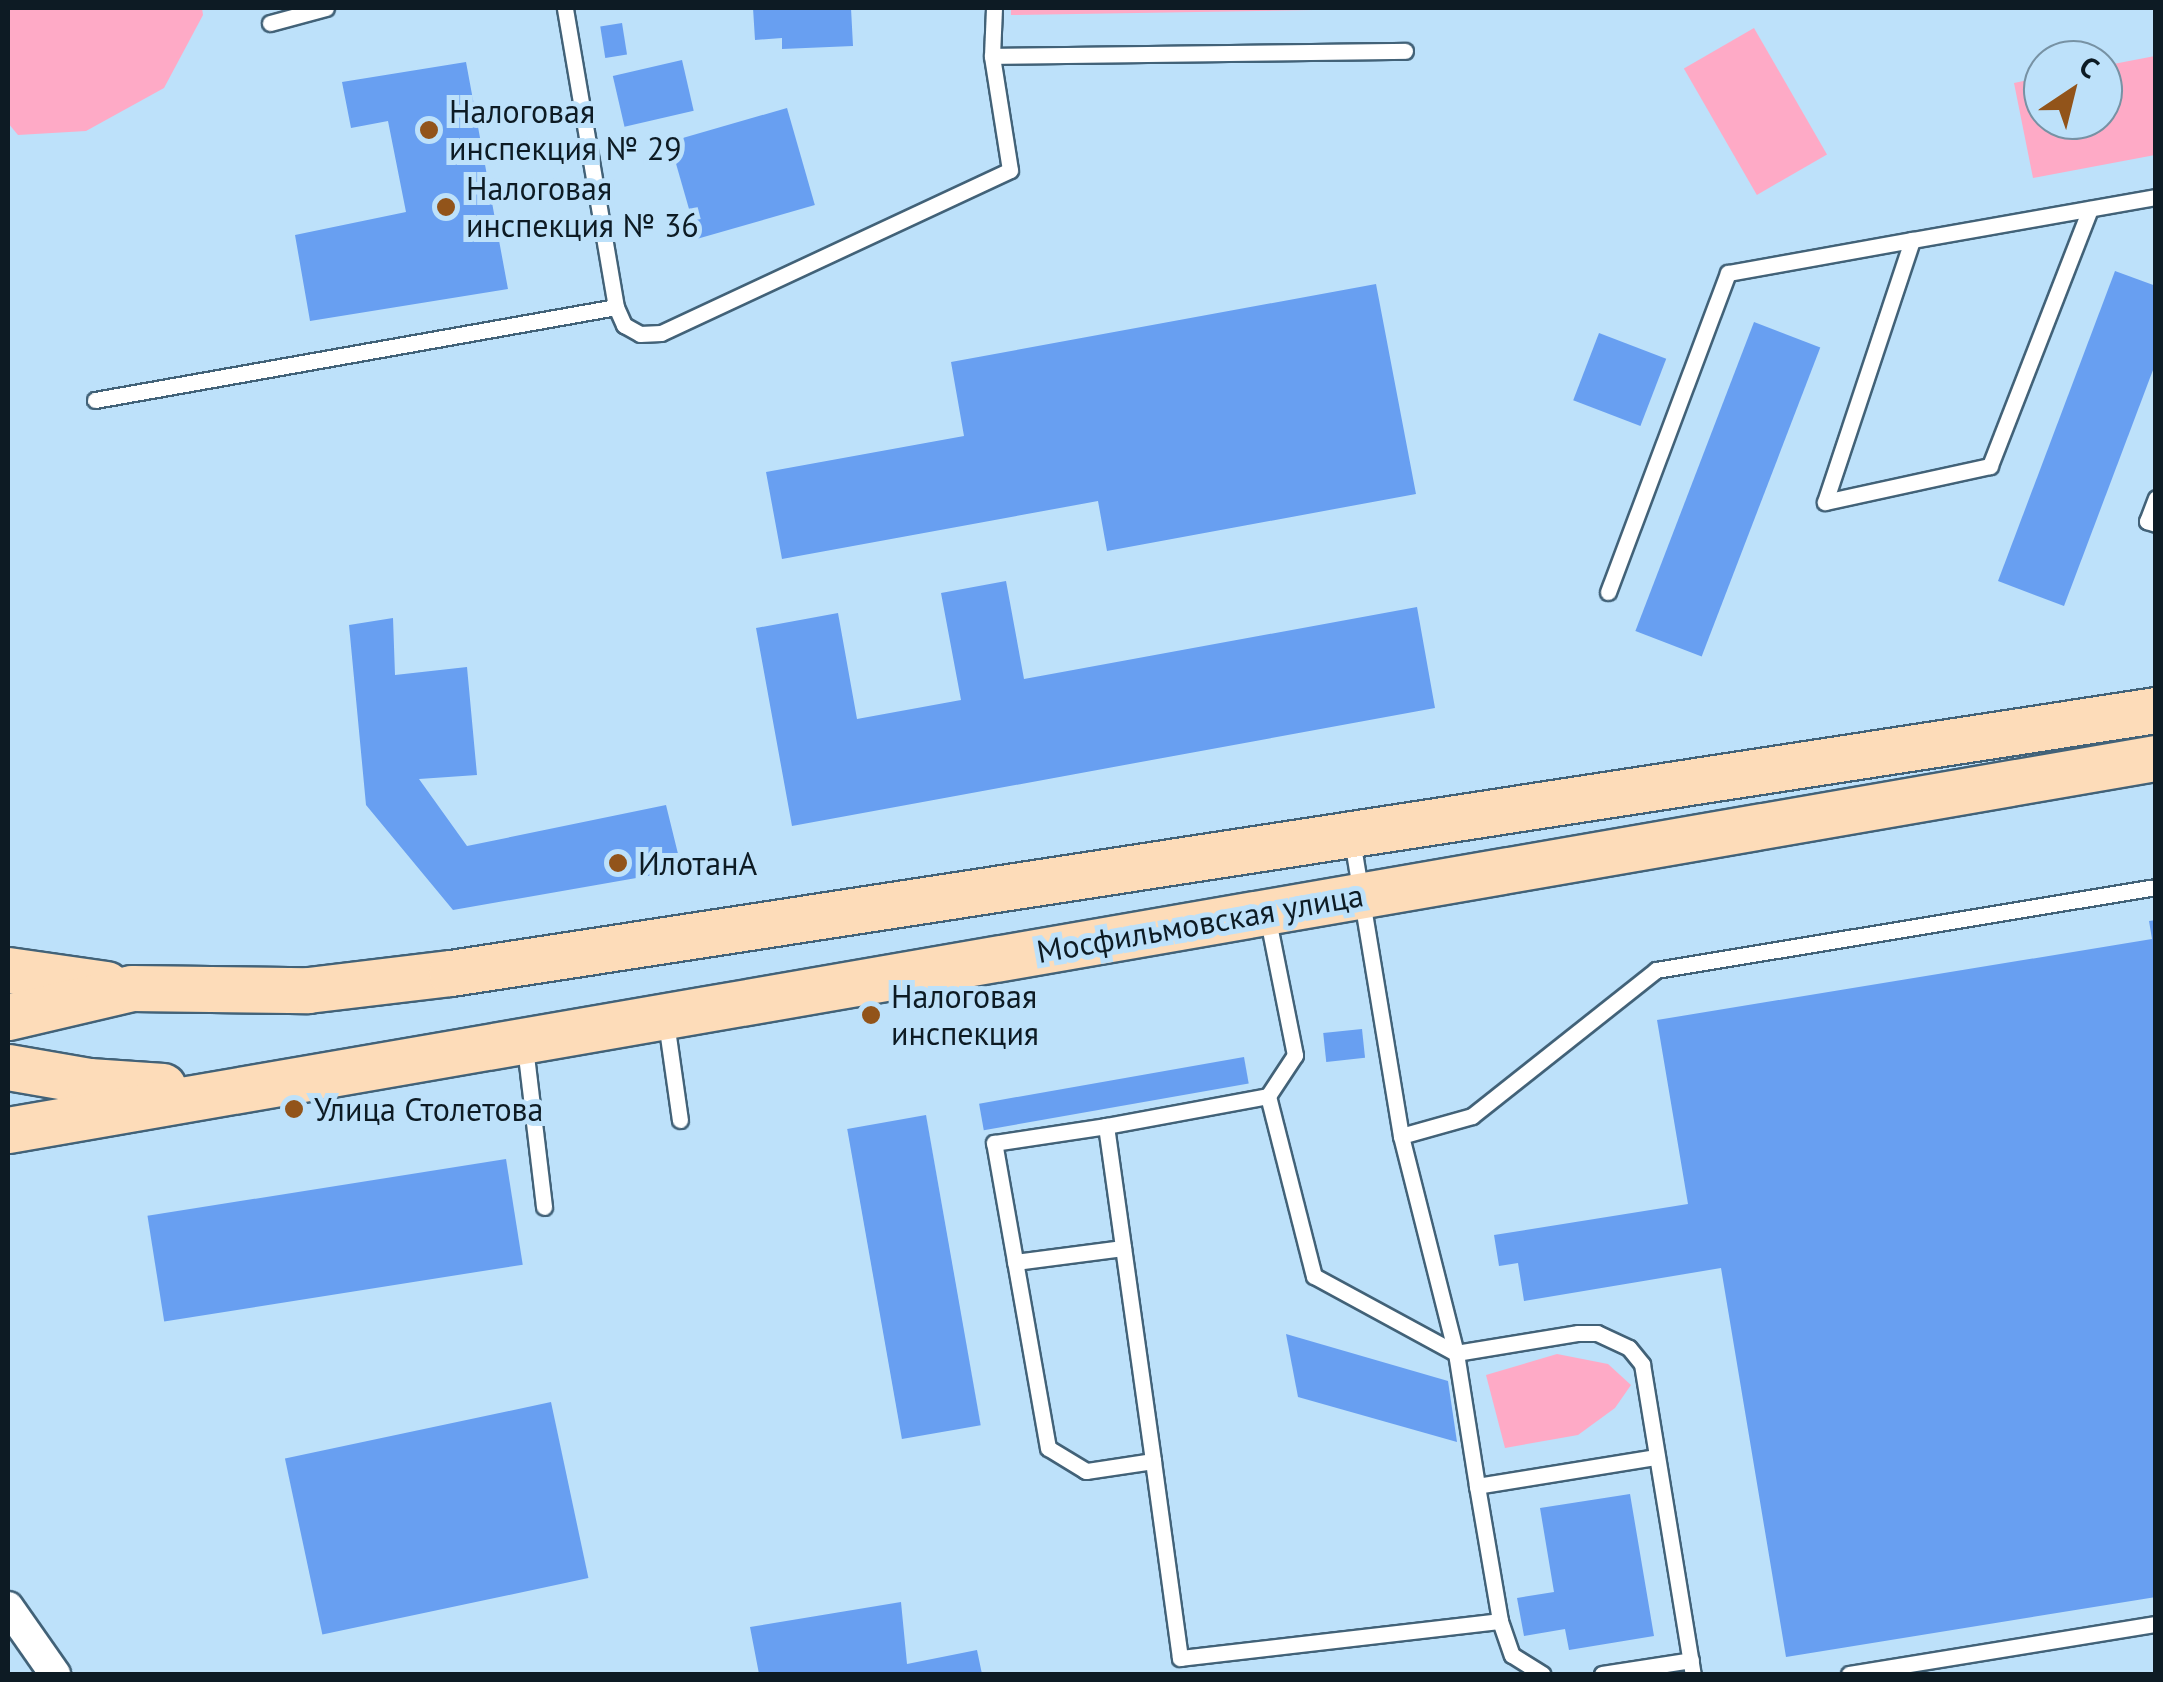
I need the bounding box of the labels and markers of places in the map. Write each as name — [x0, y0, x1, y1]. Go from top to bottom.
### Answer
place label: Налоговая инспекция № 29 — [449, 93, 682, 168]
marker: Налоговая инспекция № 29 — [418, 119, 440, 141]
place label: Налоговая инспекция № 36 — [466, 170, 699, 245]
marker: Налоговая инспекция № 36 — [435, 196, 457, 218]
place label: ИлотанА — [638, 844, 757, 882]
marker: ИлотанА — [607, 852, 629, 874]
place label: Налоговая инспекция — [891, 978, 1039, 1053]
marker: Налоговая инспекция — [860, 1004, 882, 1026]
place label: Улица Столетова — [314, 1090, 543, 1128]
marker: Улица Столетова — [283, 1098, 305, 1120]

